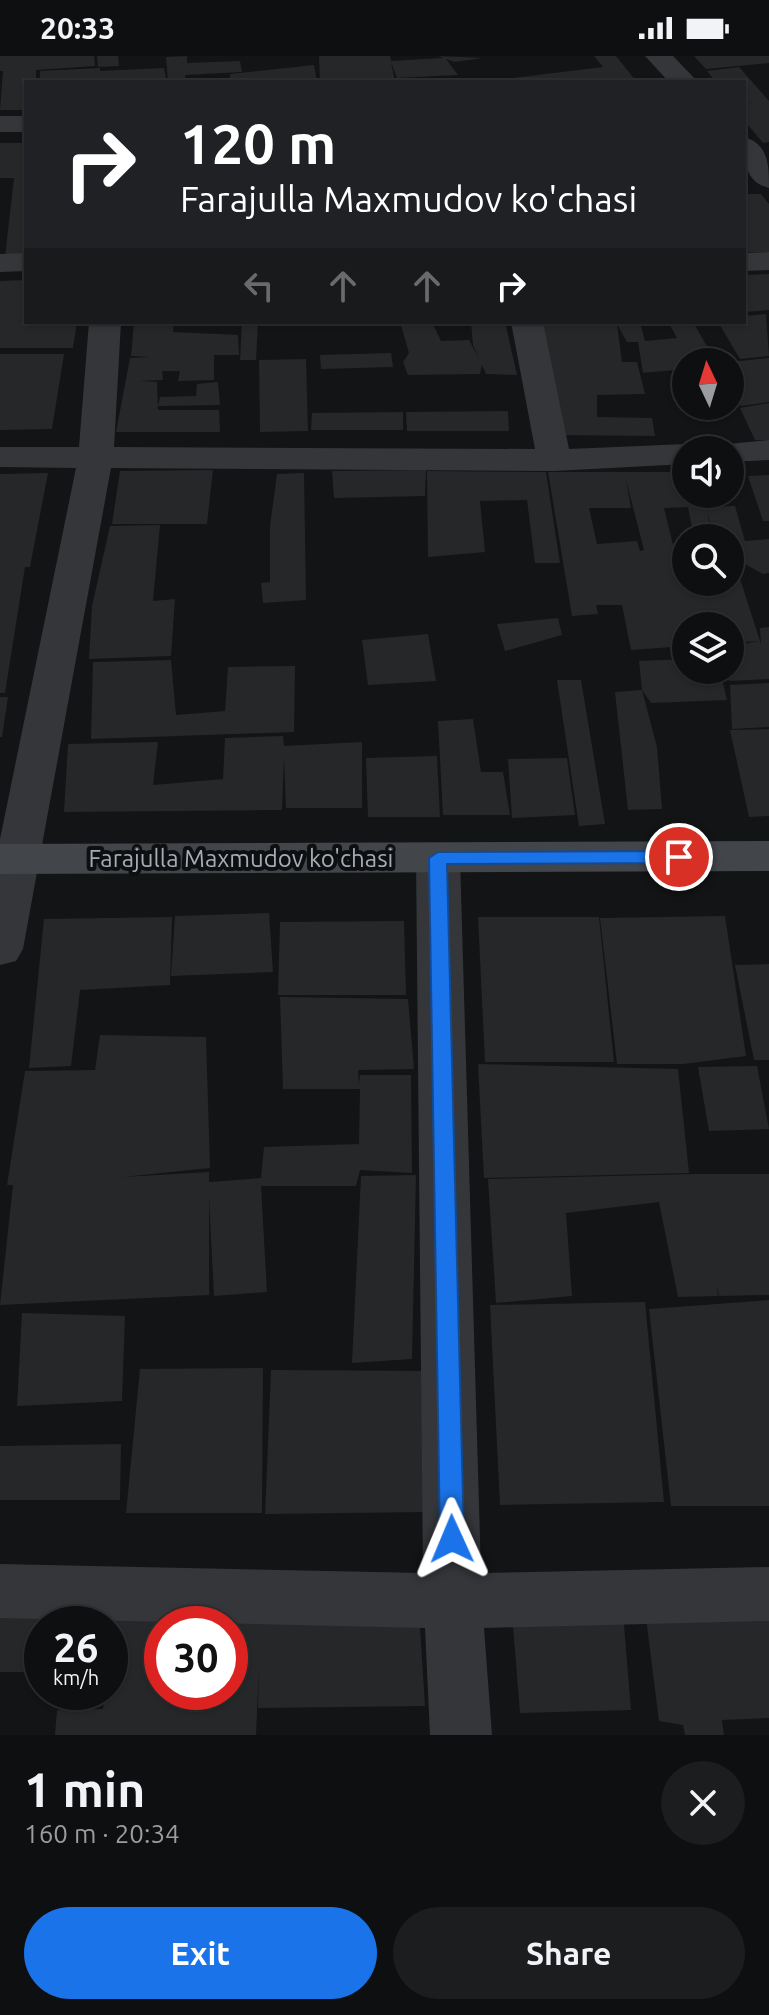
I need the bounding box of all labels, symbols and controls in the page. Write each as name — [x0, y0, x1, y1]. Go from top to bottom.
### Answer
text: 20:33 — [40, 11, 115, 45]
icon: right — [48, 112, 152, 216]
text: 120 m — [180, 112, 336, 175]
text: Farajulla Maxmudov ko'chasi — [180, 178, 637, 219]
icon: left — [237, 264, 281, 308]
icon: ahead — [321, 264, 365, 308]
icon: ahead — [405, 264, 449, 308]
icon: right — [489, 264, 533, 308]
north arrow — [672, 348, 744, 420]
map controls — [672, 348, 744, 684]
button: sound — [672, 436, 744, 508]
button: search — [672, 524, 744, 596]
button: layers — [672, 612, 744, 684]
pin — [645, 823, 713, 891]
icon: arrive — [657, 835, 701, 879]
street label: Farajulla Maxmudov ko'chasi — [89, 845, 393, 872]
position arrow — [410, 1497, 494, 1581]
speed limit sign: 30 — [144, 1606, 248, 1710]
text: 26 — [53, 1625, 99, 1670]
text: km/h — [53, 1666, 99, 1689]
button: close — [661, 1761, 745, 1845]
text: 1 min — [24, 1762, 145, 1816]
text: 160 m · 20:34 — [24, 1819, 180, 1848]
button: Exit — [24, 1907, 377, 1999]
button: Share — [393, 1907, 745, 1999]

